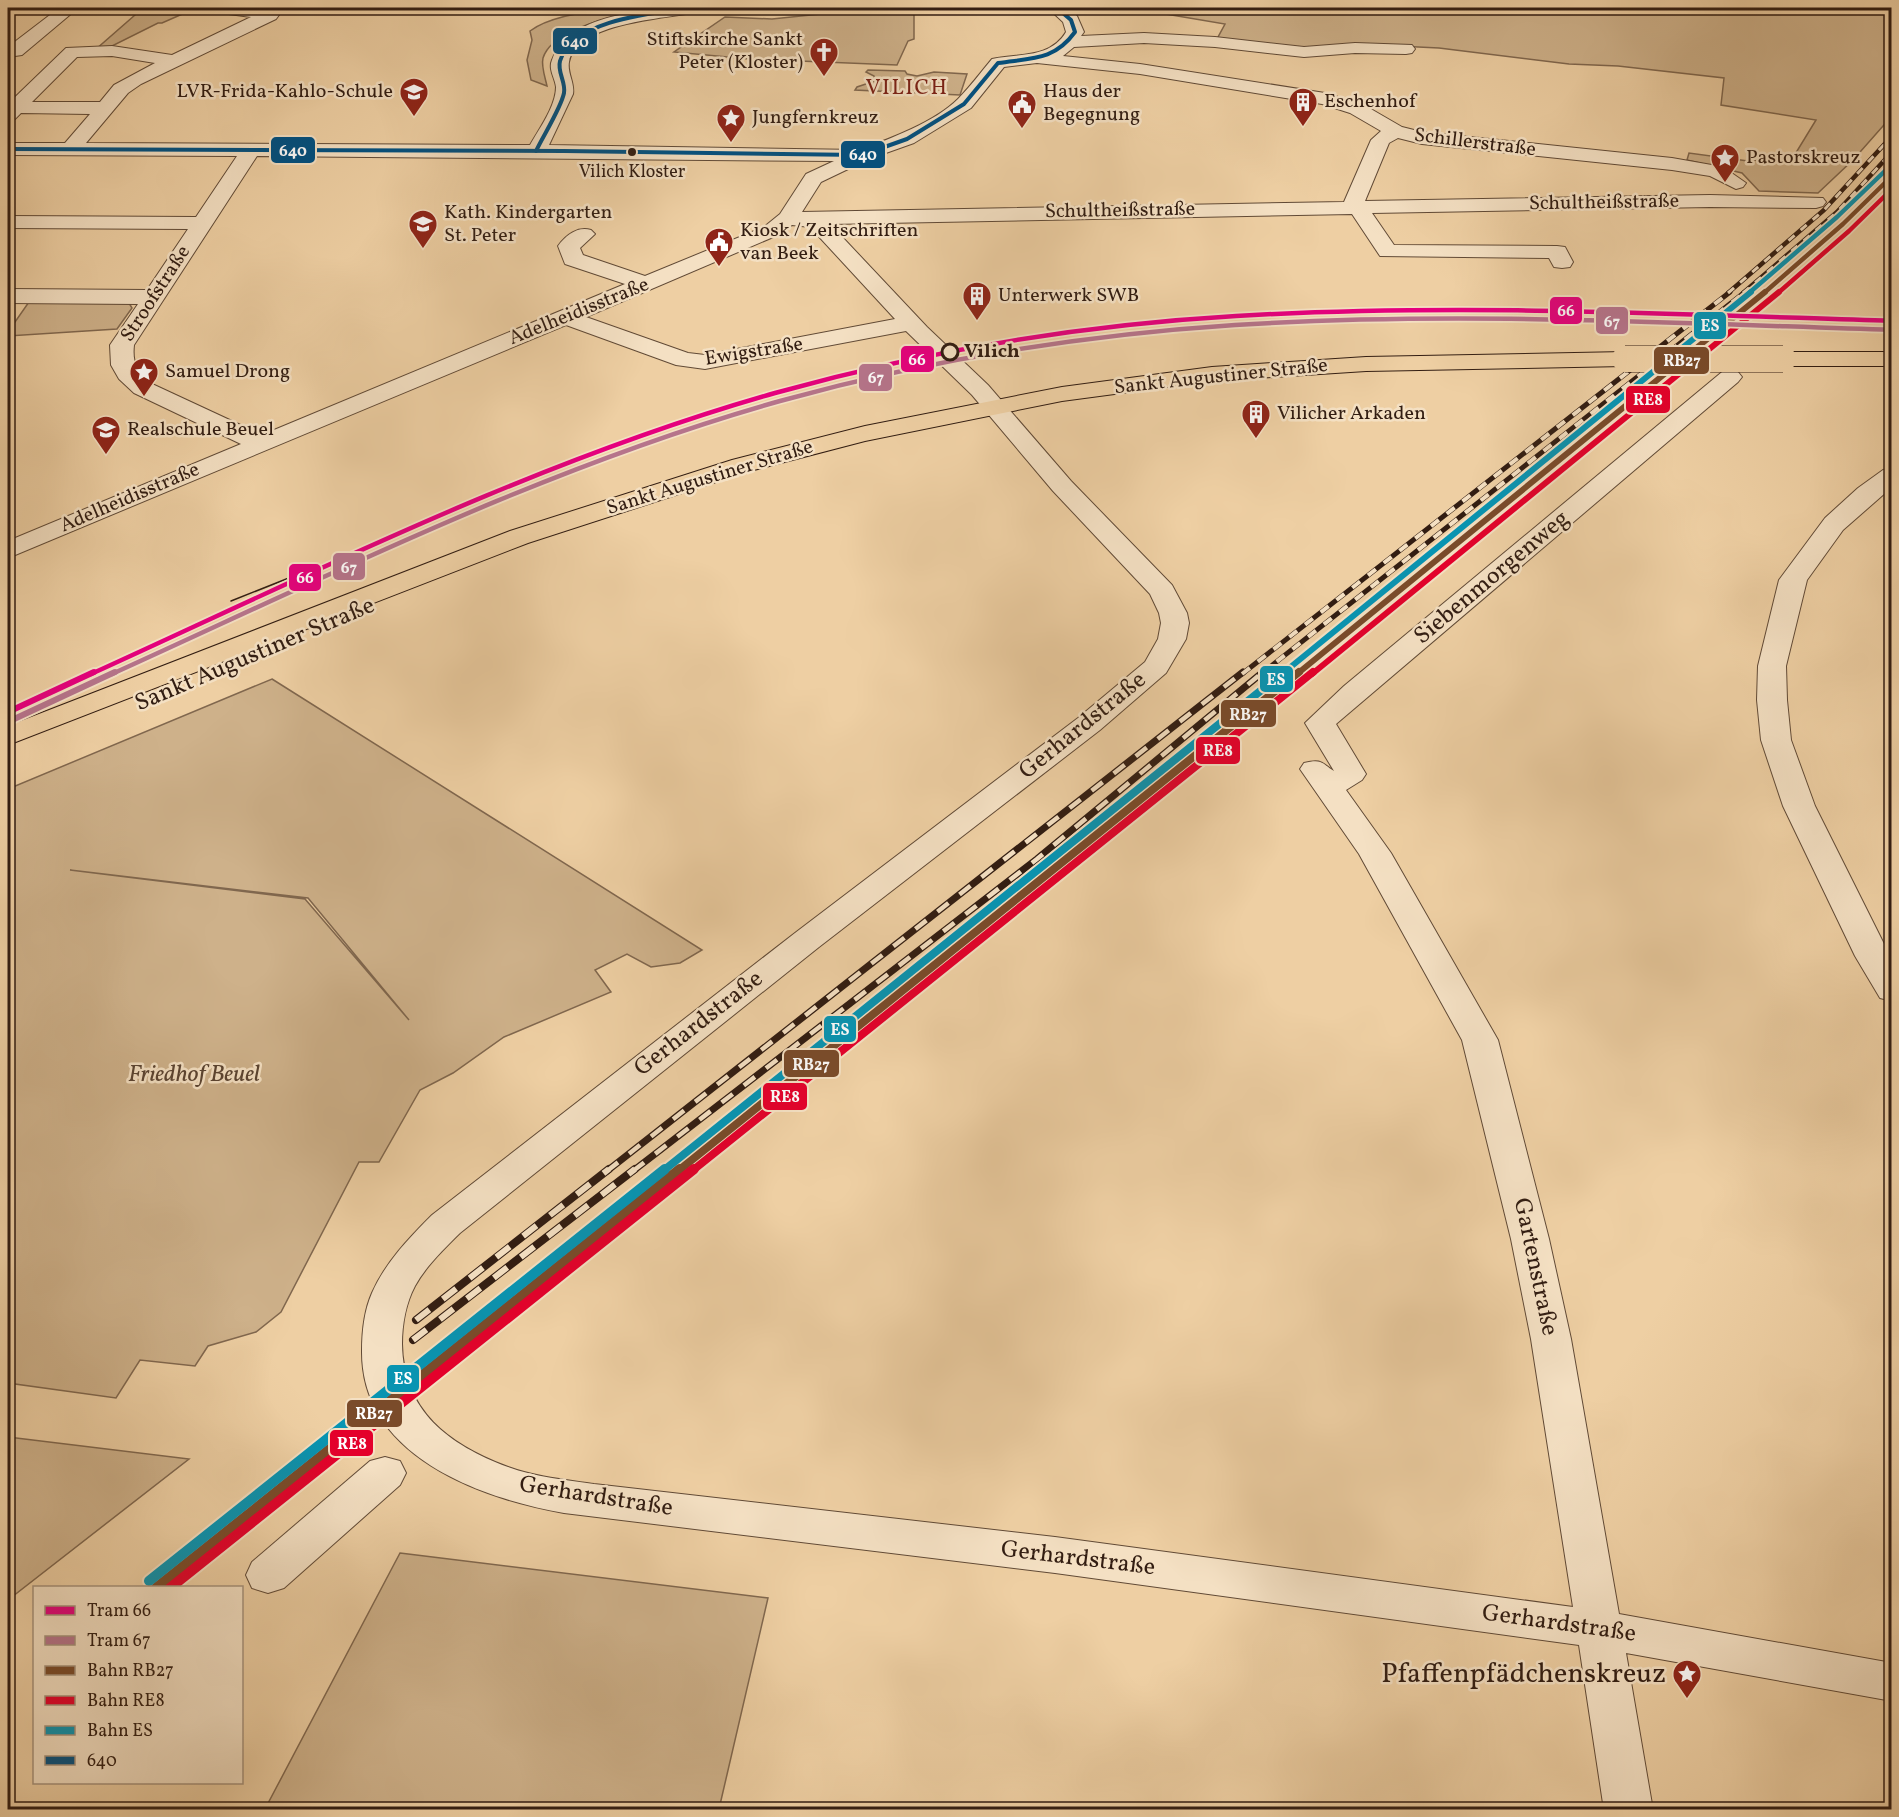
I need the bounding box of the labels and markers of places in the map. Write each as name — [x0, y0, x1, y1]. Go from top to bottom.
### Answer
place label: Stiftskirche Sankt Peter (Kloster) — [647, 26, 803, 77]
church icon: Stiftskirche Sankt Peter (Kloster) — [808, 36, 840, 78]
school or university icon: LVR-Frida-Kahlo-Schule — [398, 76, 430, 118]
place label: LVR-Frida-Kahlo-Schule — [177, 78, 393, 106]
place label: Haus der Begegnung — [1043, 78, 1140, 129]
building icon: Eschenhof — [1287, 86, 1319, 128]
public building icon: Haus der Begegnung — [1006, 88, 1038, 130]
place label: Eschenhof — [1324, 88, 1418, 116]
place icon: Jungfernkreuz — [715, 102, 747, 144]
place label: Jungfernkreuz — [752, 104, 879, 132]
place icon: Pastorskreuz — [1709, 142, 1741, 184]
place label: Pastorskreuz — [1746, 144, 1861, 172]
marker: Vilich Kloster — [626, 146, 638, 158]
place label: Vilich Kloster — [579, 160, 686, 185]
place label: Kath. Kindergarten St. Peter — [444, 199, 612, 250]
school or university icon: Kath. Kindergarten St. Peter — [407, 208, 439, 250]
place label: Kiosk / Zeitschriften van Beek — [740, 217, 918, 268]
public building icon: Kiosk / Zeitschriften van Beek — [703, 226, 735, 268]
building icon: Unterwerk SWB — [961, 280, 993, 322]
place label: Unterwerk SWB — [998, 282, 1139, 310]
place label: Vilich — [964, 338, 1020, 366]
marker: Vilich — [941, 343, 959, 361]
place icon: Samuel Drong — [128, 356, 160, 398]
place label: Samuel Drong — [165, 358, 290, 386]
building icon: Vilicher Arkaden — [1240, 398, 1272, 440]
place label: Vilicher Arkaden — [1277, 400, 1426, 428]
school or university icon: Realschule Beuel — [90, 414, 122, 456]
place label: Realschule Beuel — [127, 416, 274, 444]
place label: Pfaffenpfädchenskreuz — [1381, 1655, 1666, 1694]
place icon: Pfaffenpfädchenskreuz — [1671, 1658, 1703, 1700]

